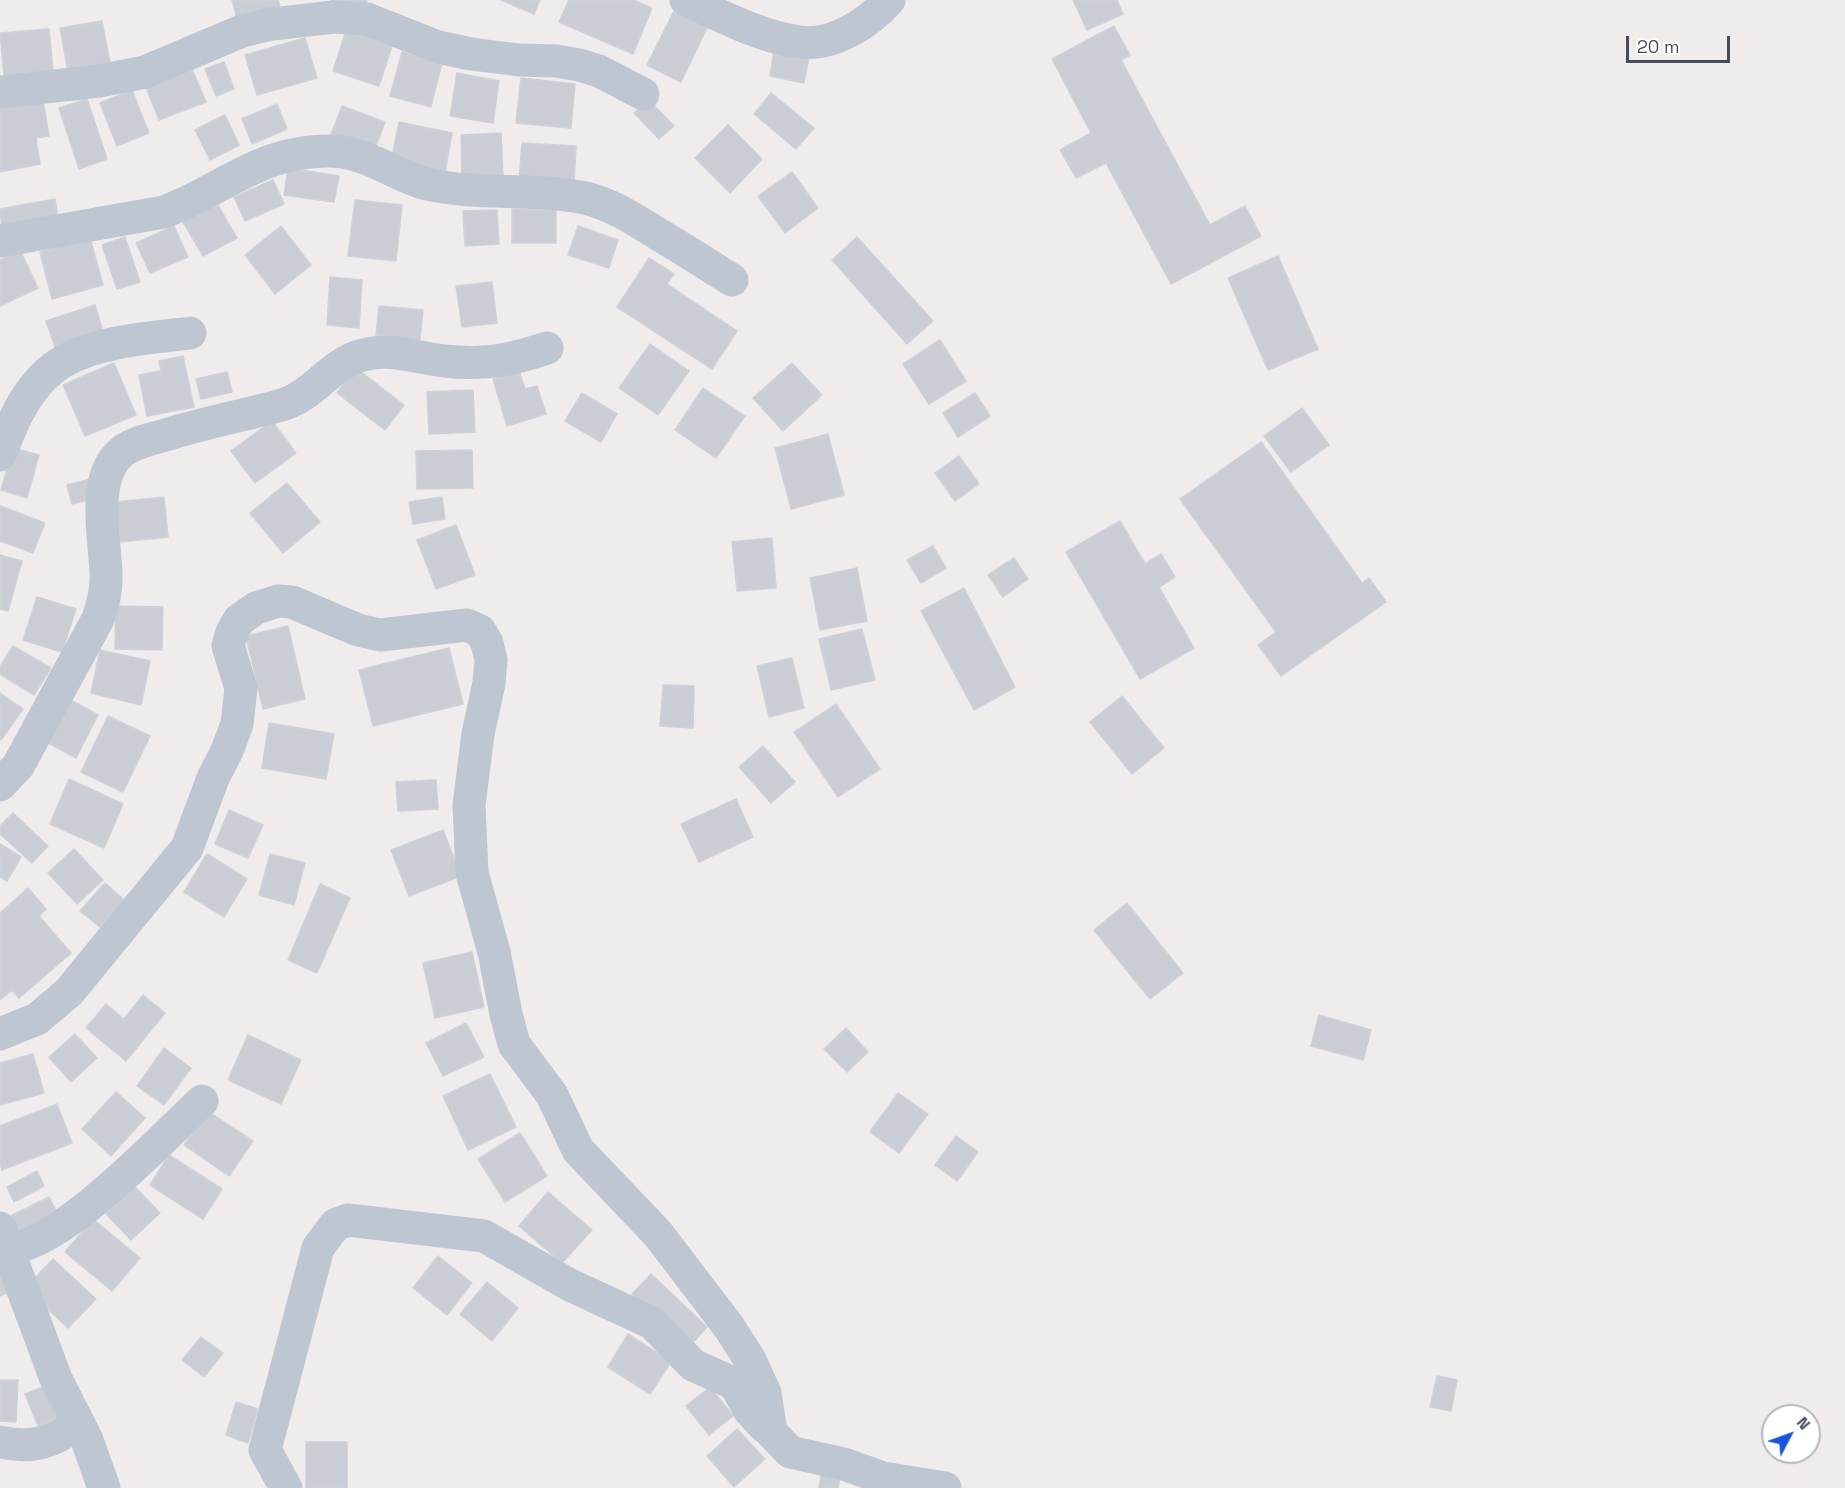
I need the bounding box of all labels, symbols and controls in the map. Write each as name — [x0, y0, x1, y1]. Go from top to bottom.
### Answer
scale bar — [1629, 24, 1732, 62]
text: 20 m — [1637, 35, 1680, 58]
north arrow — [1761, 1404, 1821, 1464]
text: N — [1792, 1412, 1815, 1434]

